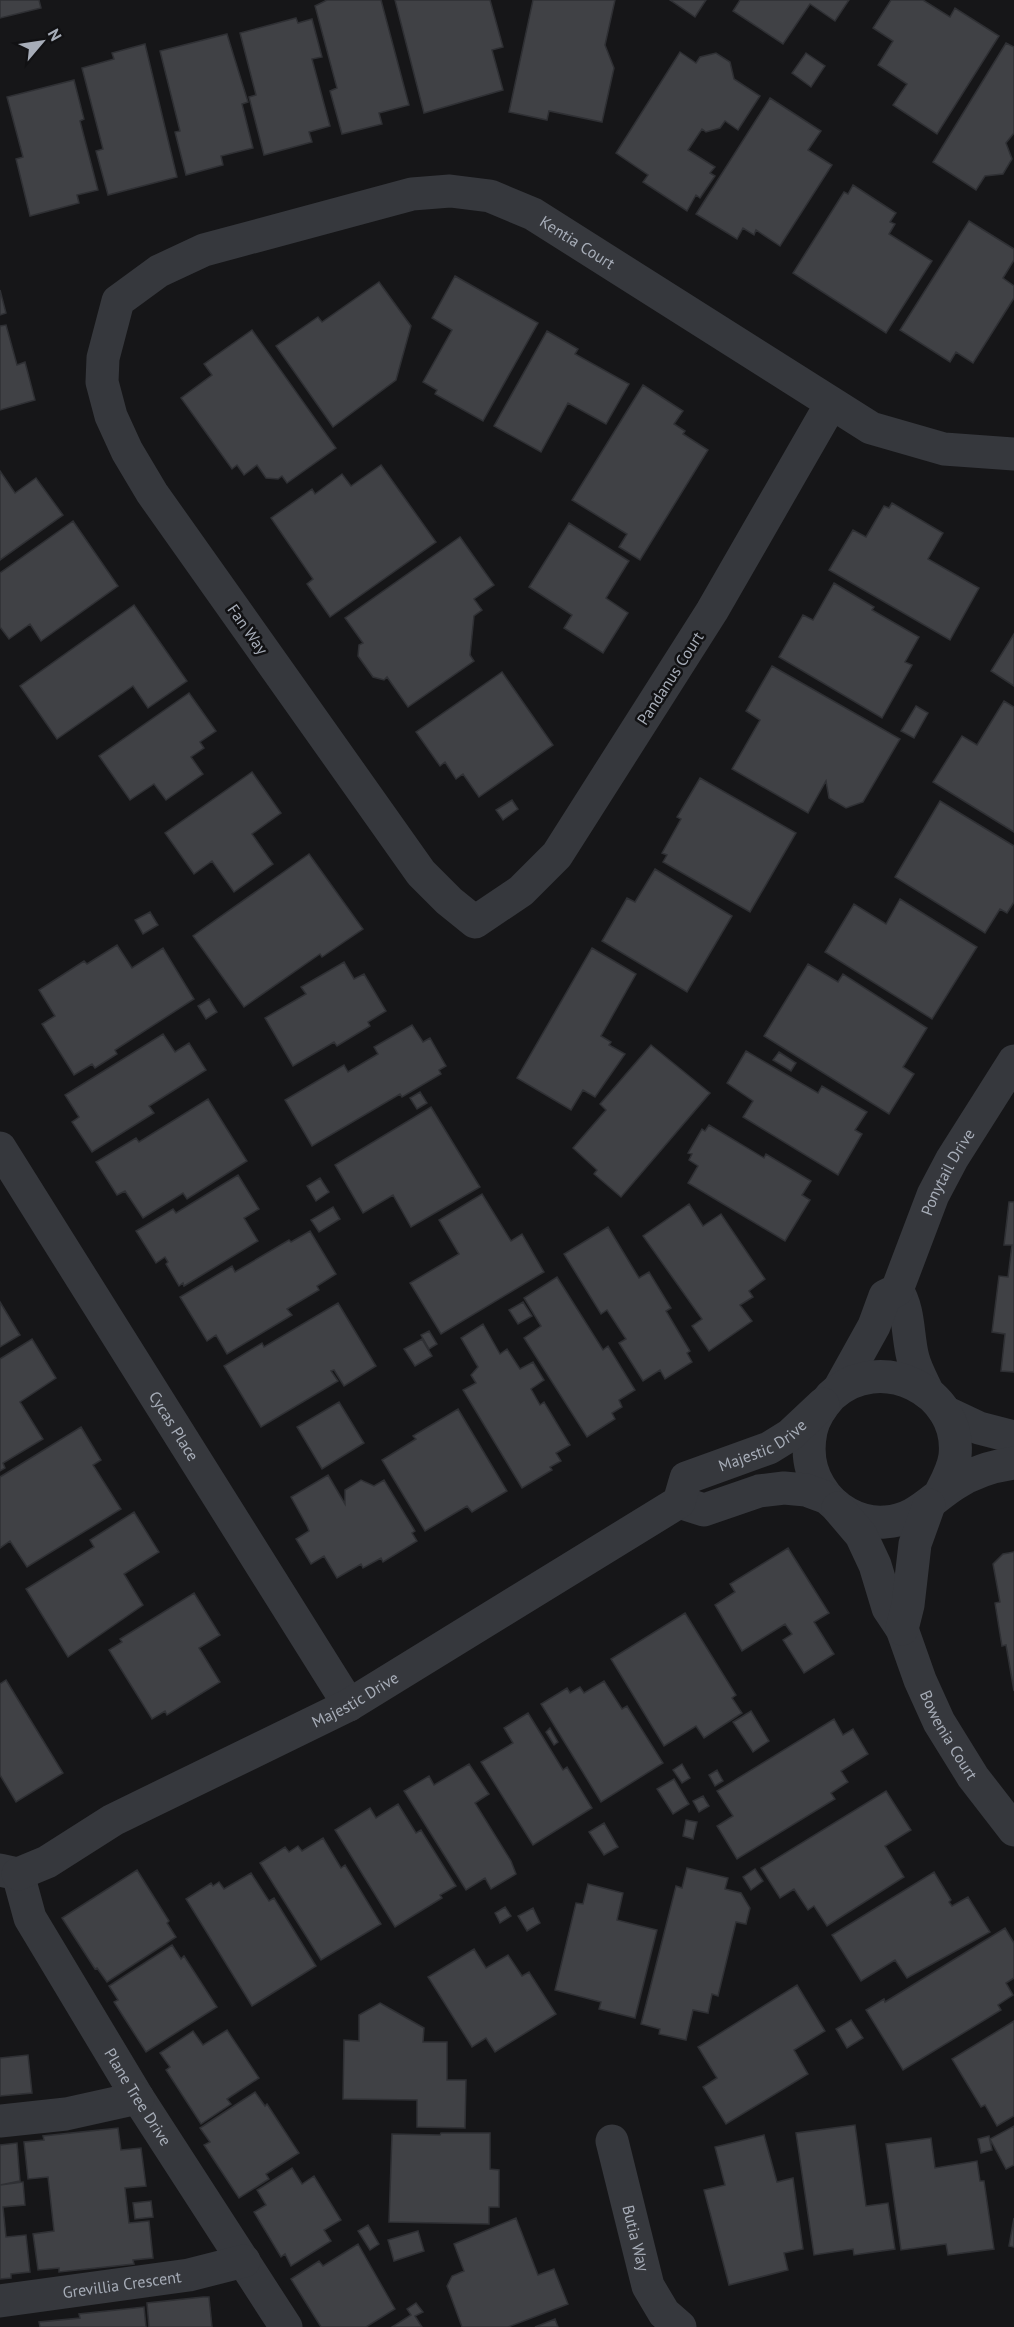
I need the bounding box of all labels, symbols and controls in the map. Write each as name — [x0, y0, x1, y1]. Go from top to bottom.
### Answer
north arrow — [12, 12, 72, 72]
text: N — [44, 25, 66, 44]
street label: Kentia Court — [536, 211, 619, 274]
street label: Fan Way — [223, 600, 273, 658]
street label: Pandanus Court — [632, 627, 708, 728]
street label: Ponytail Drive — [916, 1125, 979, 1218]
street label: Cycas Place — [145, 1387, 203, 1465]
street label: Majestic Drive — [716, 1415, 810, 1475]
street label: Majestic Drive — [308, 1667, 402, 1732]
street label: Bowenia Court — [916, 1687, 983, 1784]
street label: Plane Tree Drive — [100, 2044, 176, 2149]
street label: Butia Way — [618, 2203, 654, 2274]
street label: Grevillia Crescent — [61, 2266, 183, 2302]

